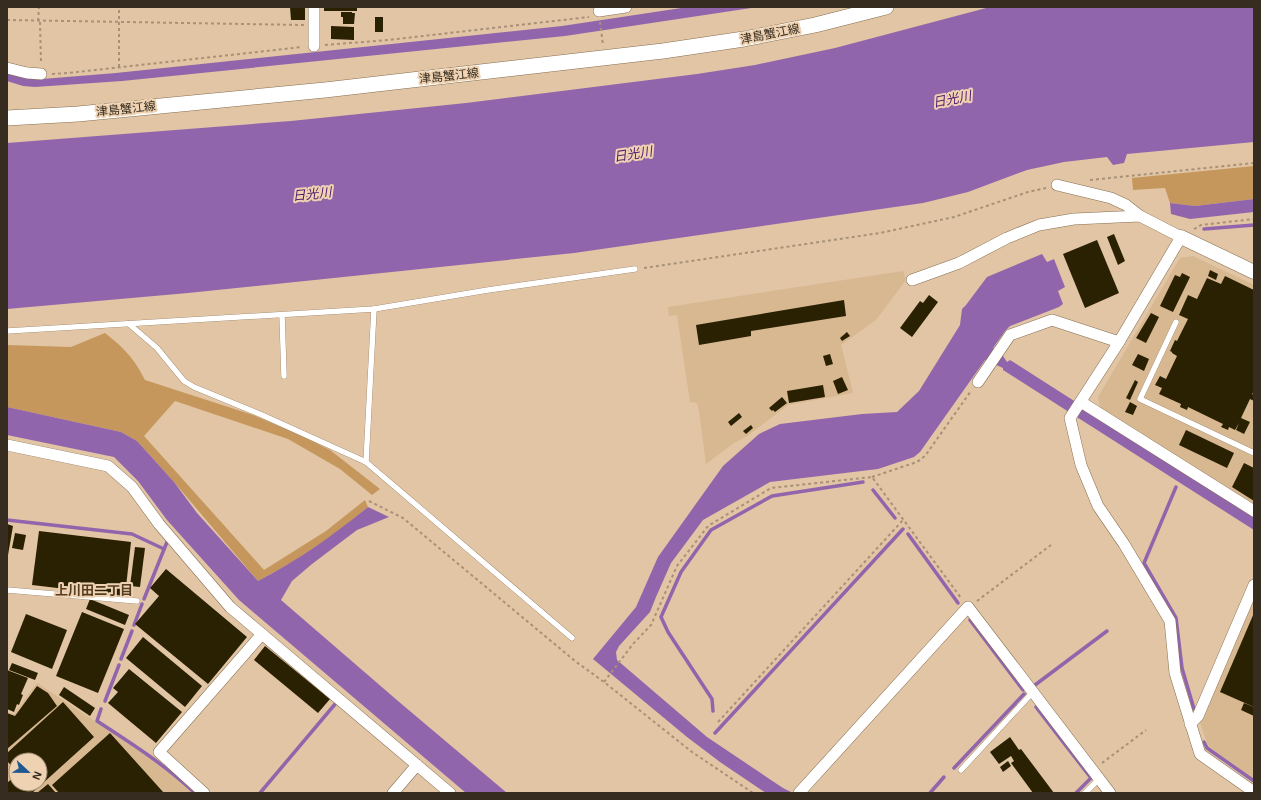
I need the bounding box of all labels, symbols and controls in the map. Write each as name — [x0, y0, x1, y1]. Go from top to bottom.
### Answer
street label: 津島蟹江線 — [739, 21, 801, 47]
street label: 津島蟹江線 — [418, 66, 480, 86]
water label: 日光川 — [931, 88, 975, 110]
street label: 津島蟹江線 — [95, 99, 157, 119]
water label: 日光川 — [613, 143, 655, 164]
water label: 日光川 — [292, 184, 334, 203]
district label: 上川田二丁目 — [55, 583, 133, 598]
north arrow — [8, 752, 48, 792]
text: N — [30, 770, 44, 782]

